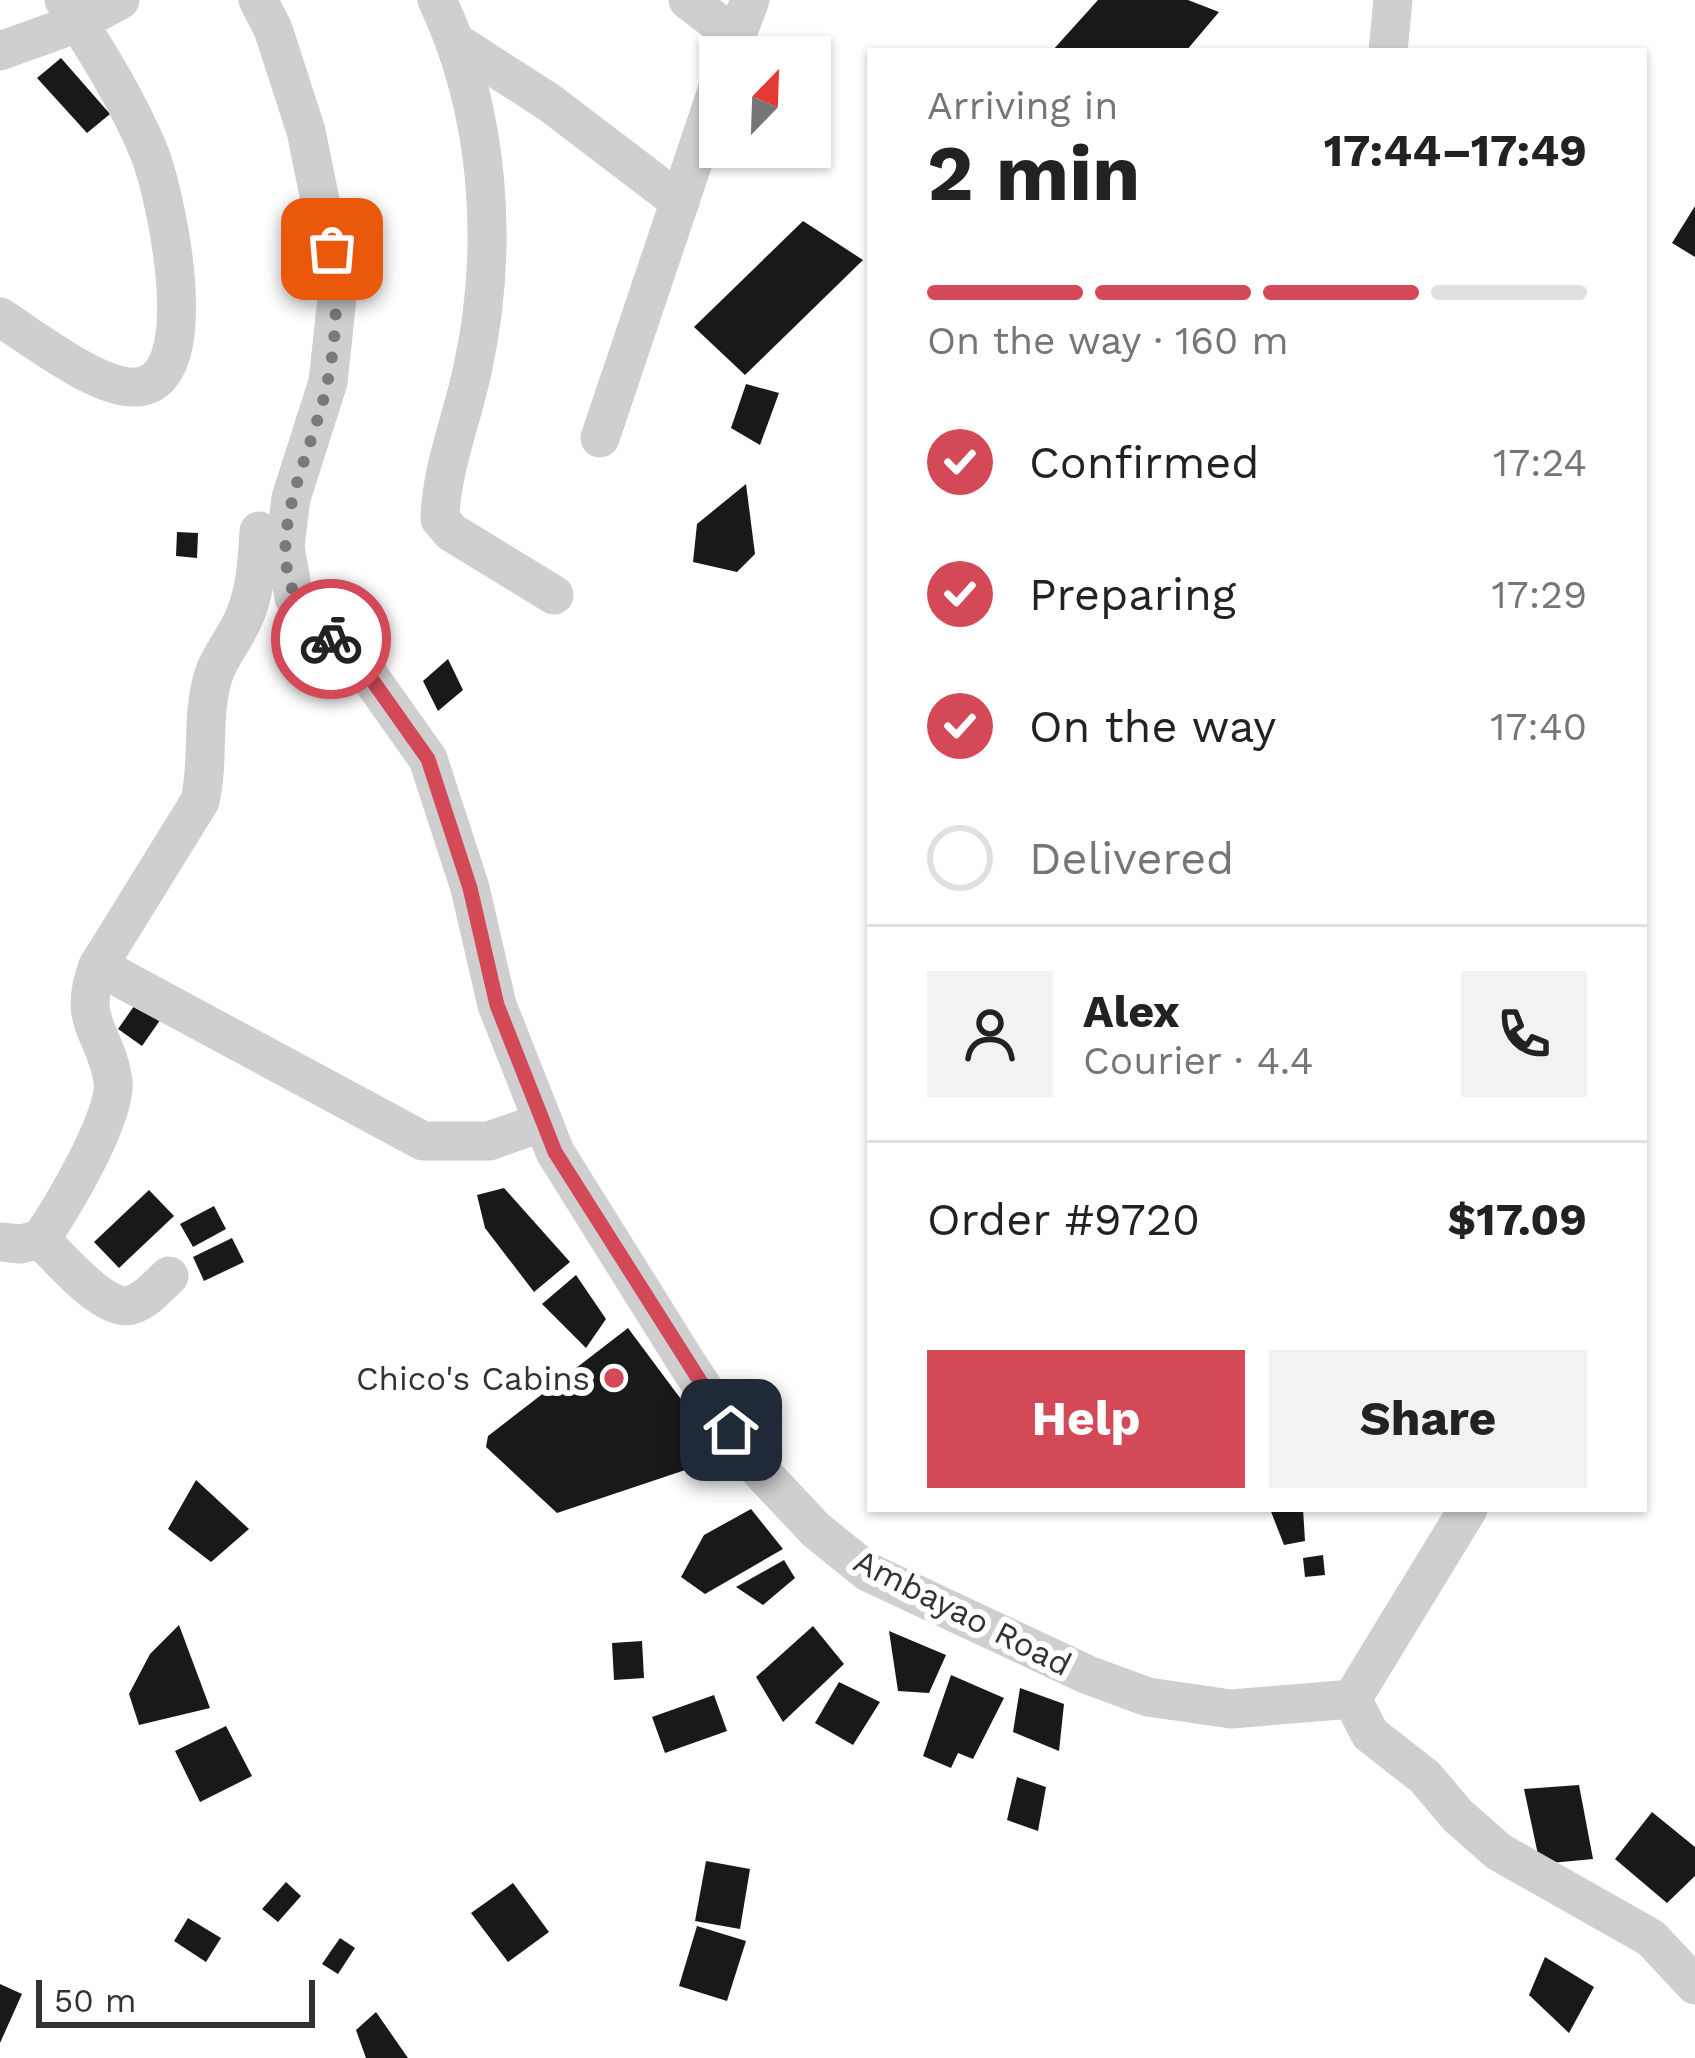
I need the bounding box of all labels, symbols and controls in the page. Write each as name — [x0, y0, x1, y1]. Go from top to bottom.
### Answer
north arrow — [699, 36, 831, 168]
map controls — [699, 36, 831, 168]
text: Arriving in — [927, 83, 1118, 128]
text: 17:44–17:49 — [1324, 124, 1587, 177]
text: 2 min — [927, 127, 1140, 219]
pin — [281, 198, 383, 300]
icon: bag — [299, 216, 365, 282]
text: On the way · 160 m — [927, 318, 1289, 363]
icon: check — [927, 429, 993, 495]
text: Confirmed — [1029, 436, 1260, 489]
text: 17:24 — [1493, 440, 1587, 485]
icon: check — [927, 561, 993, 627]
text: Preparing — [1029, 568, 1236, 621]
text: 17:29 — [1492, 572, 1587, 617]
courier — [271, 579, 391, 699]
icon: bike — [298, 606, 364, 672]
icon: check — [927, 693, 993, 759]
text: On the way — [1029, 700, 1276, 753]
text: 17:40 — [1490, 704, 1587, 749]
text: Delivered — [1029, 832, 1234, 885]
button: person — [927, 971, 1053, 1097]
button: phone — [1461, 971, 1587, 1097]
text: Alex — [1083, 985, 1180, 1038]
text: Courier · 4.4 — [1083, 1038, 1314, 1083]
text: Order #9720 — [927, 1193, 1200, 1246]
text: $17.09 — [1447, 1193, 1587, 1246]
button: Help — [927, 1350, 1245, 1488]
button: Share — [1269, 1350, 1587, 1488]
place label: Chico's Cabins — [356, 1359, 590, 1398]
marker: Chico's Cabins — [601, 1365, 627, 1391]
pin — [680, 1379, 782, 1481]
icon: home — [698, 1397, 764, 1463]
street label: Ambayao Road — [848, 1541, 1078, 1684]
scale bar — [36, 1974, 315, 2027]
text: 50 m — [54, 1981, 136, 2020]

